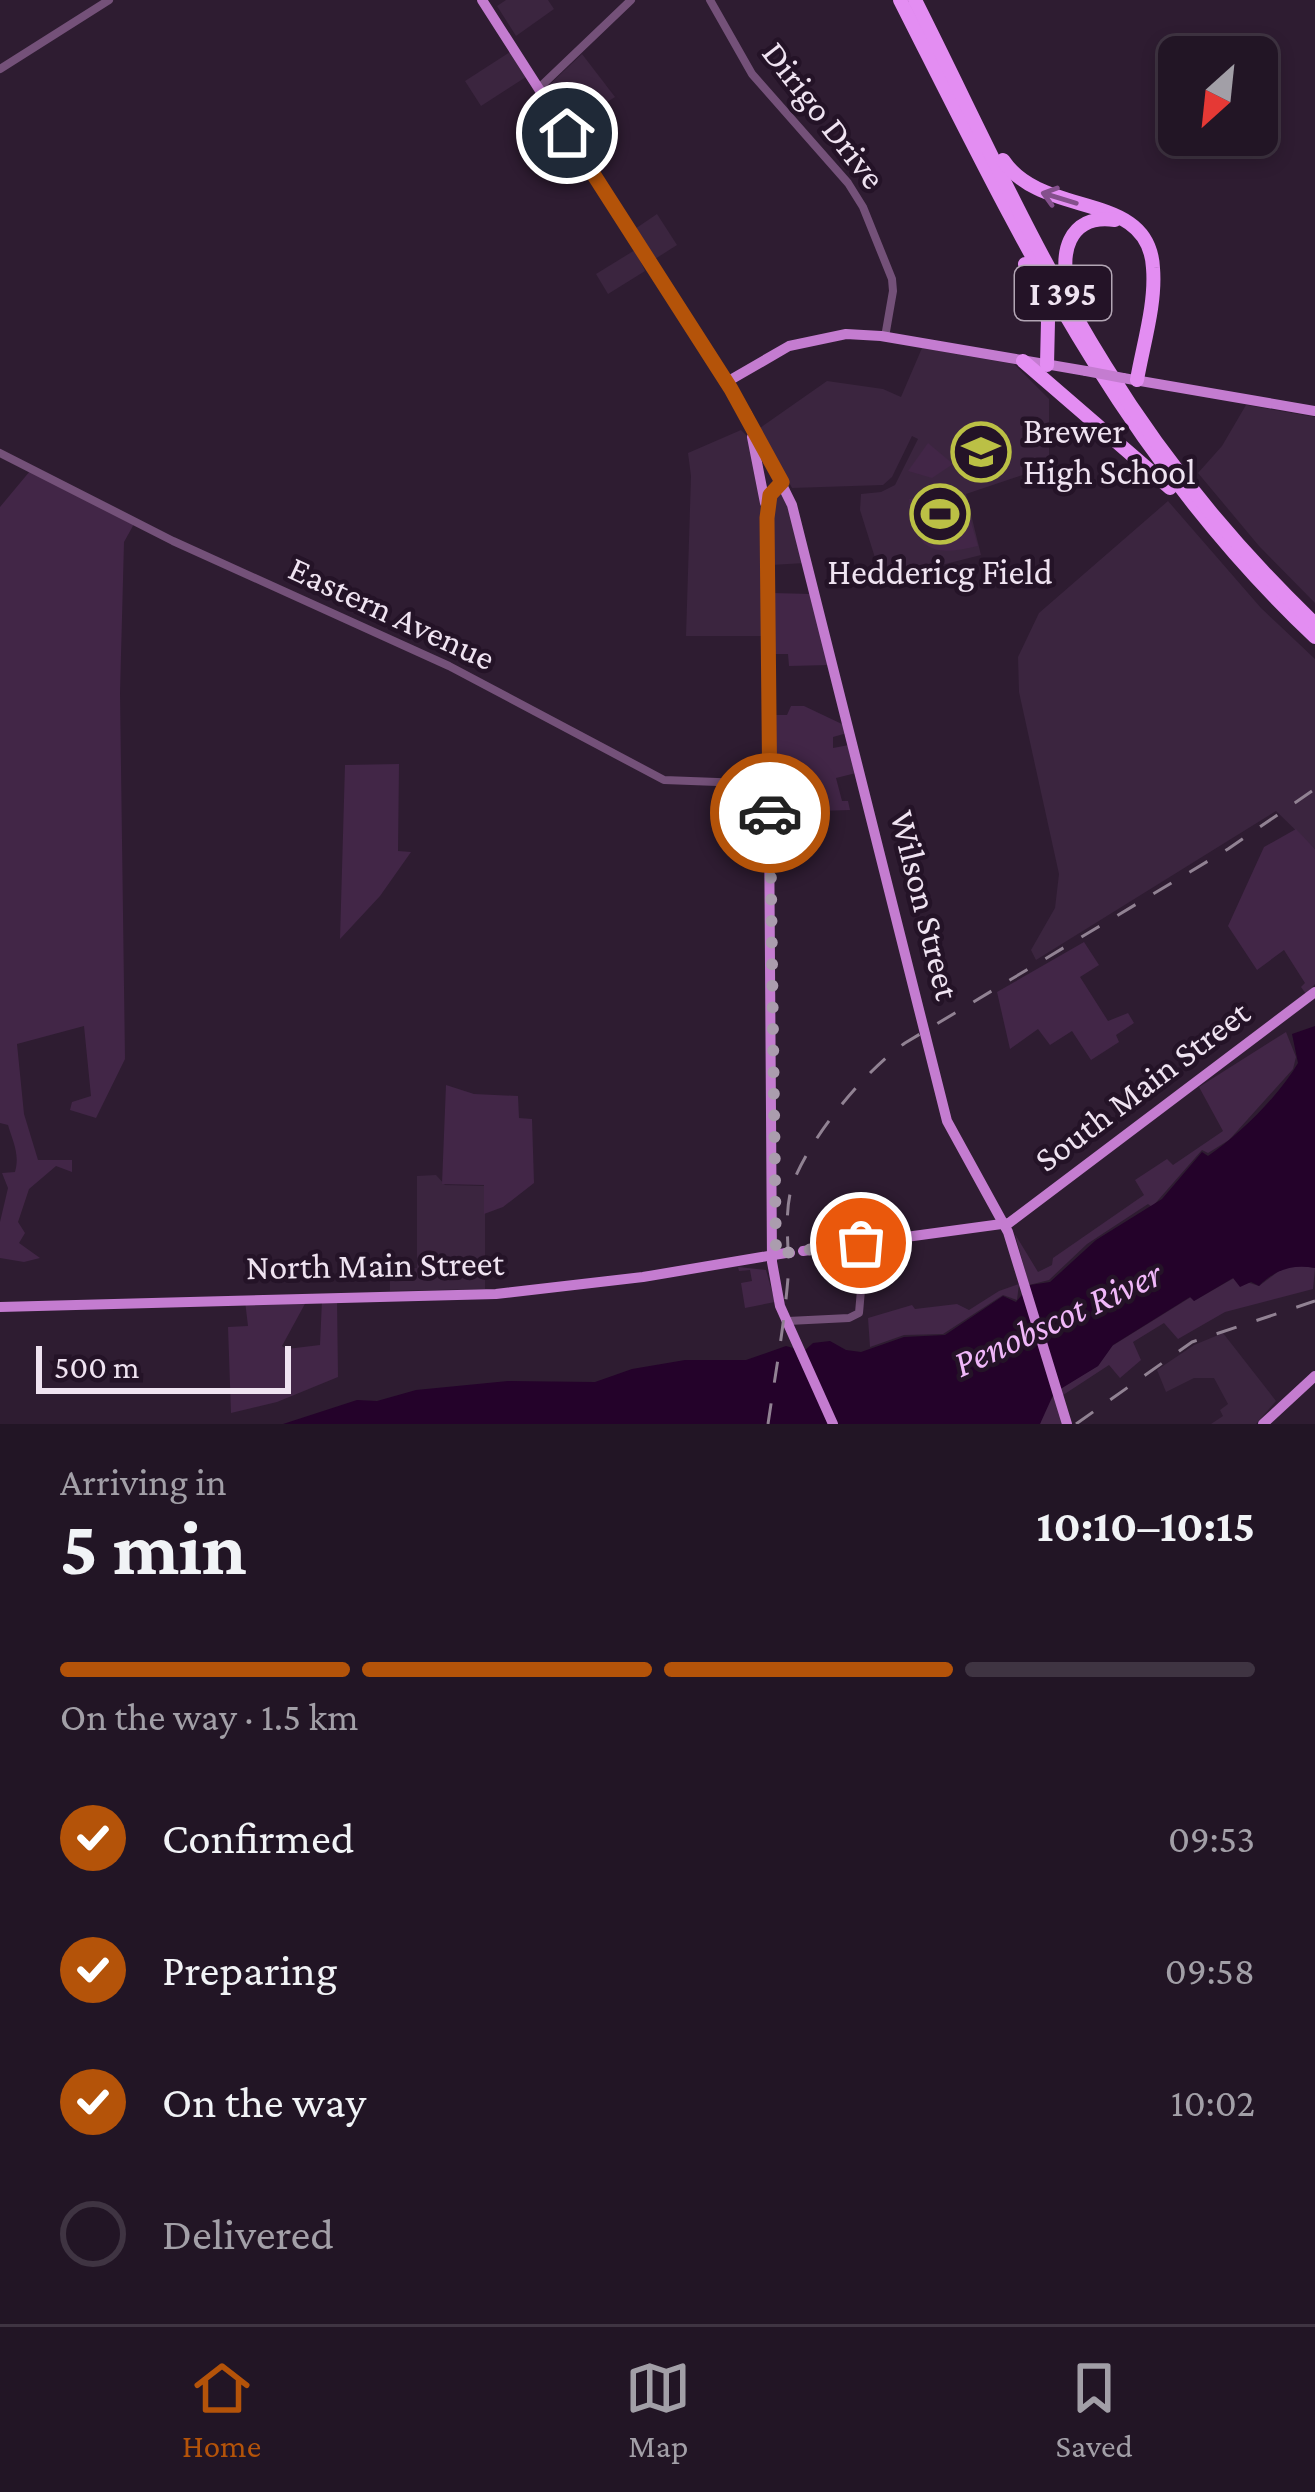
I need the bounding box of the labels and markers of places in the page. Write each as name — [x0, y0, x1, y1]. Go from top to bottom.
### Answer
pin — [516, 82, 618, 184]
place label: Brewer High School — [1023, 411, 1196, 492]
school or university icon: Brewer High School — [950, 421, 1012, 483]
sports icon: Heddericg Field — [909, 483, 971, 545]
place label: Heddericg Field — [827, 552, 1053, 592]
pin — [810, 1192, 912, 1294]

